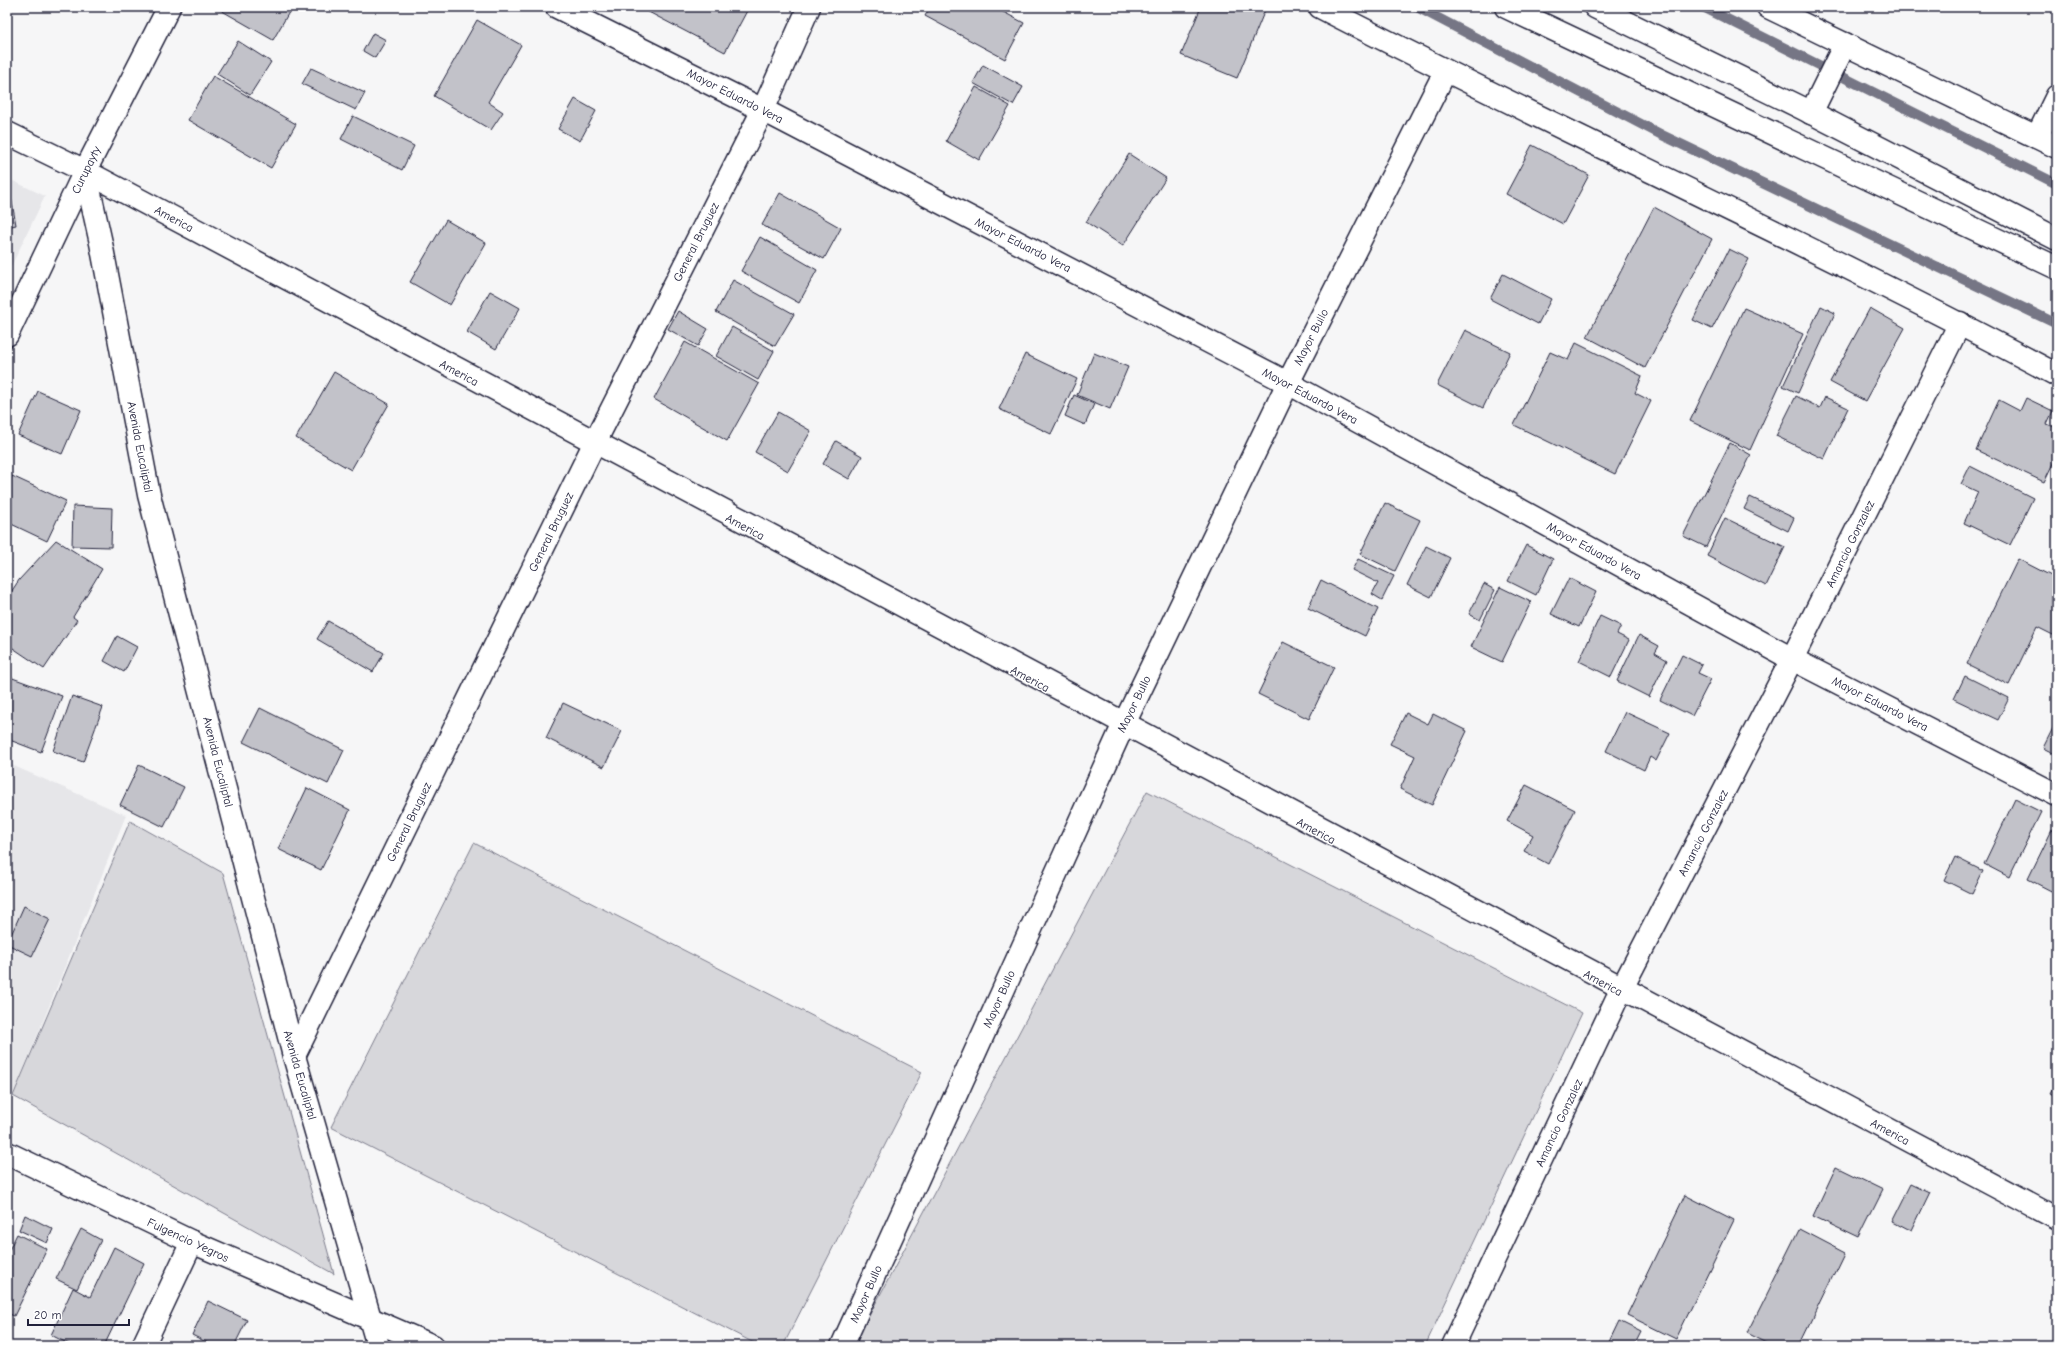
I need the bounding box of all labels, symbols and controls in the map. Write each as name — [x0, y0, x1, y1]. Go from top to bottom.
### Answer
street label: Mayor Eduardo Vera — [685, 66, 785, 126]
street label: Curupayty — [69, 143, 104, 196]
street label: General Bruguez — [670, 200, 722, 284]
street label: America — [152, 203, 196, 235]
street label: Mayor Eduardo Vera — [973, 215, 1073, 275]
street label: Mayor Bullo — [1291, 306, 1331, 368]
street label: America — [437, 357, 481, 389]
street label: Mayor Eduardo Vera — [1260, 365, 1360, 427]
street label: Avenida Eucaliptal — [124, 400, 156, 494]
street label: General Bruguez — [526, 489, 577, 574]
street label: Amancio Gonzalez — [1823, 497, 1877, 590]
street label: America — [723, 511, 767, 543]
street label: Mayor Eduardo Vera — [1544, 519, 1644, 583]
street label: America — [1008, 663, 1052, 695]
street label: Mayor Bullo — [1114, 673, 1154, 735]
street label: Mayor Eduardo Vera — [1830, 674, 1930, 734]
street label: Avenida Eucaliptal — [200, 715, 236, 809]
street label: General Bruguez — [384, 779, 435, 864]
street label: Amancio Gonzalez — [1675, 787, 1731, 879]
street label: America — [1294, 815, 1338, 847]
street label: America — [1581, 967, 1625, 999]
street label: Mayor Bullo — [980, 968, 1018, 1030]
street label: Avenida Eucaliptal — [281, 1029, 319, 1121]
street label: Amancio Gonzalez — [1533, 1076, 1586, 1169]
street label: America — [1868, 1116, 1912, 1148]
street label: Fulgencio Yegros — [145, 1215, 231, 1265]
street label: Mayor Bullo — [847, 1263, 885, 1325]
scale bar — [28, 1301, 129, 1327]
text: 20 m — [34, 1308, 62, 1322]

